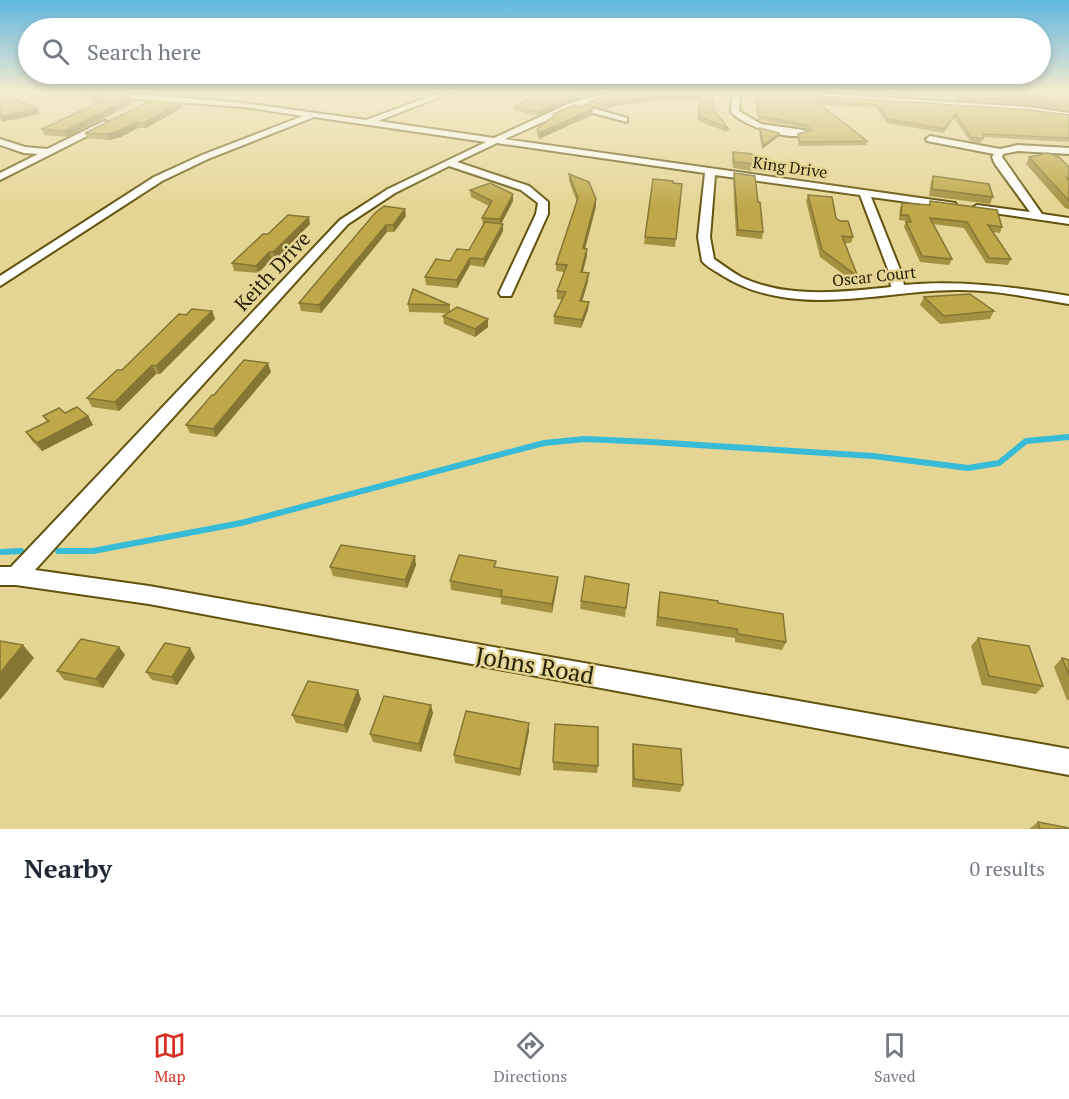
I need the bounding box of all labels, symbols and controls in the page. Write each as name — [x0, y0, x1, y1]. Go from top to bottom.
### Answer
search box — [18, 18, 1051, 84]
icon: search — [39, 35, 72, 68]
text: Search here — [87, 37, 201, 66]
street label: King Drive — [751, 151, 829, 183]
street label: Keith Drive — [228, 225, 316, 317]
street label: Oscar Court — [831, 261, 917, 291]
street label: Johns Road — [473, 639, 597, 691]
text: Nearby — [24, 851, 112, 885]
text: 0 results — [970, 855, 1045, 882]
tab: Map — [153, 1029, 186, 1087]
tab: Directions — [493, 1029, 567, 1087]
tab: Saved — [874, 1029, 916, 1087]

